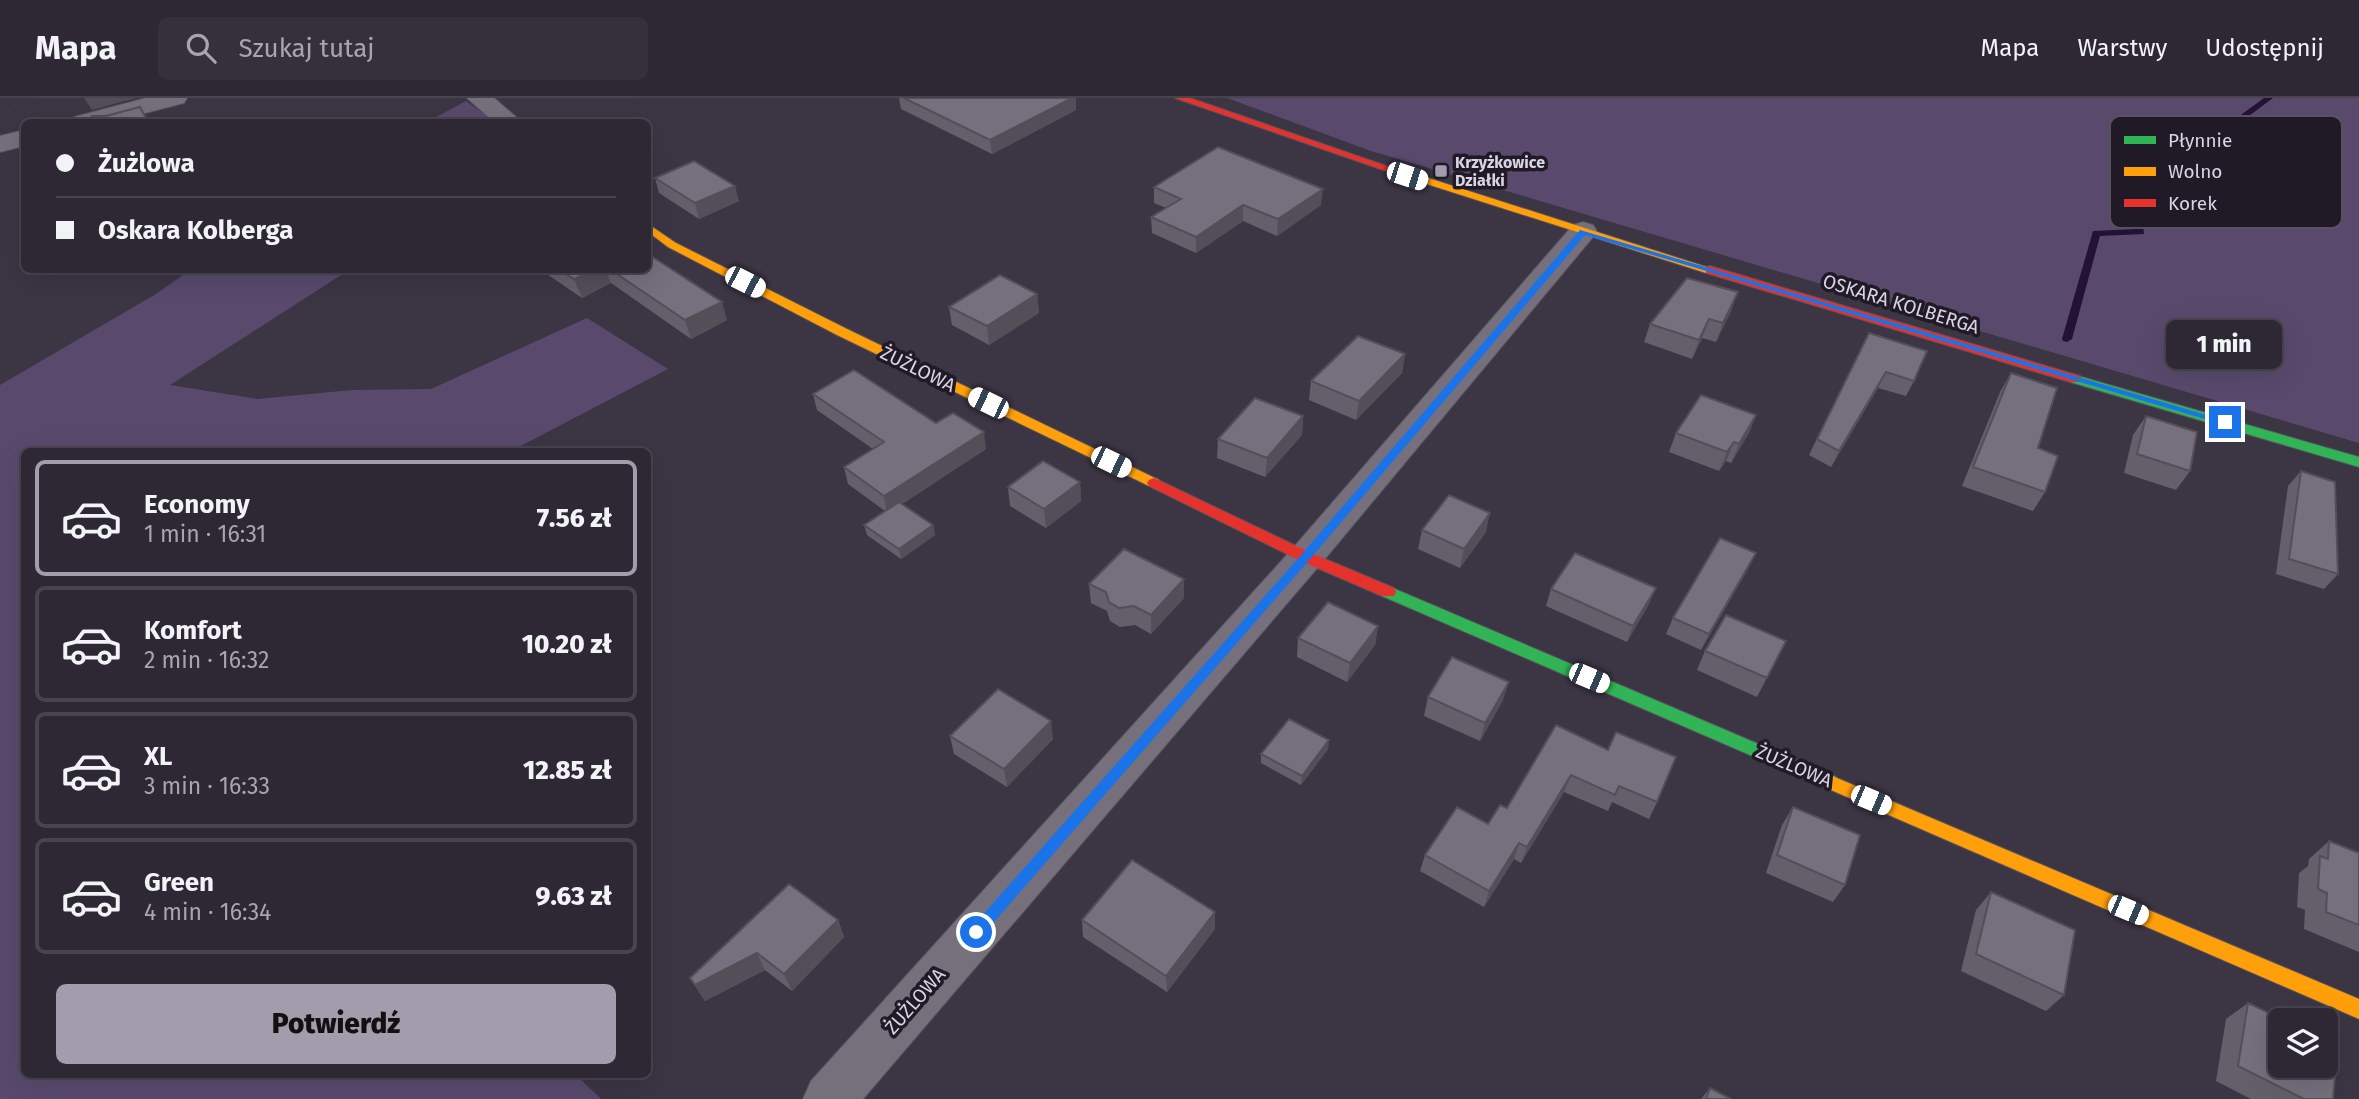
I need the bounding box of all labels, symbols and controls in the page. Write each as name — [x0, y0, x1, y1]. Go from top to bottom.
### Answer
search box — [158, 17, 648, 80]
text: Mapa — [35, 28, 116, 68]
icon: search — [182, 29, 220, 67]
text: Szukaj tutaj — [238, 33, 375, 64]
text: Mapa — [1981, 34, 2039, 62]
text: Warstwy — [2077, 34, 2167, 62]
text: Udostępnij — [2205, 34, 2324, 62]
legend — [2110, 116, 2342, 228]
text: Płynnie — [2168, 129, 2232, 152]
text: Żużlowa — [98, 148, 195, 179]
place label: Krzyżkowice Działki — [1455, 153, 1545, 190]
car — [1384, 160, 1431, 192]
text: Wolno — [2168, 160, 2222, 183]
marker: Krzyżkowice Działki — [1433, 163, 1449, 179]
text: Korek — [2168, 192, 2217, 215]
text: Oskara Kolberga — [98, 215, 294, 246]
car — [722, 263, 769, 301]
street label: OSKARA KOLBERGA — [1820, 269, 1982, 339]
callout: 1 min — [2167, 320, 2283, 370]
text: 1 min — [2196, 330, 2252, 358]
street label: ŻUŻLOWA — [877, 341, 959, 397]
car — [965, 384, 1012, 422]
route end — [2209, 406, 2241, 438]
car — [1088, 443, 1135, 481]
icon: car — [60, 487, 123, 550]
text: Economy — [144, 489, 250, 520]
text: 7.56 zł — [537, 503, 612, 534]
text: 1 min · 16:31 — [144, 520, 266, 548]
icon: car — [60, 613, 123, 676]
text: Komfort — [144, 615, 242, 646]
text: 10.20 zł — [522, 629, 612, 660]
text: 2 min · 16:32 — [144, 646, 269, 674]
car — [1566, 660, 1613, 696]
icon: car — [60, 739, 123, 802]
street label: ŻUŻLOWA — [1753, 740, 1836, 792]
text: XL — [144, 741, 172, 772]
text: 12.85 zł — [523, 755, 612, 786]
text: 3 min · 16:33 — [144, 772, 270, 800]
car — [1848, 782, 1895, 818]
icon: car — [60, 865, 123, 928]
text: Green — [144, 867, 214, 898]
text: 9.63 zł — [536, 881, 612, 912]
car — [2105, 892, 2152, 928]
text: 4 min · 16:34 — [144, 898, 271, 926]
route start — [960, 916, 992, 948]
street label: ŻUŻLOWA — [880, 963, 950, 1039]
button: Potwierdź — [56, 984, 616, 1064]
map controls — [2268, 1008, 2338, 1078]
button: layers — [2268, 1008, 2338, 1078]

